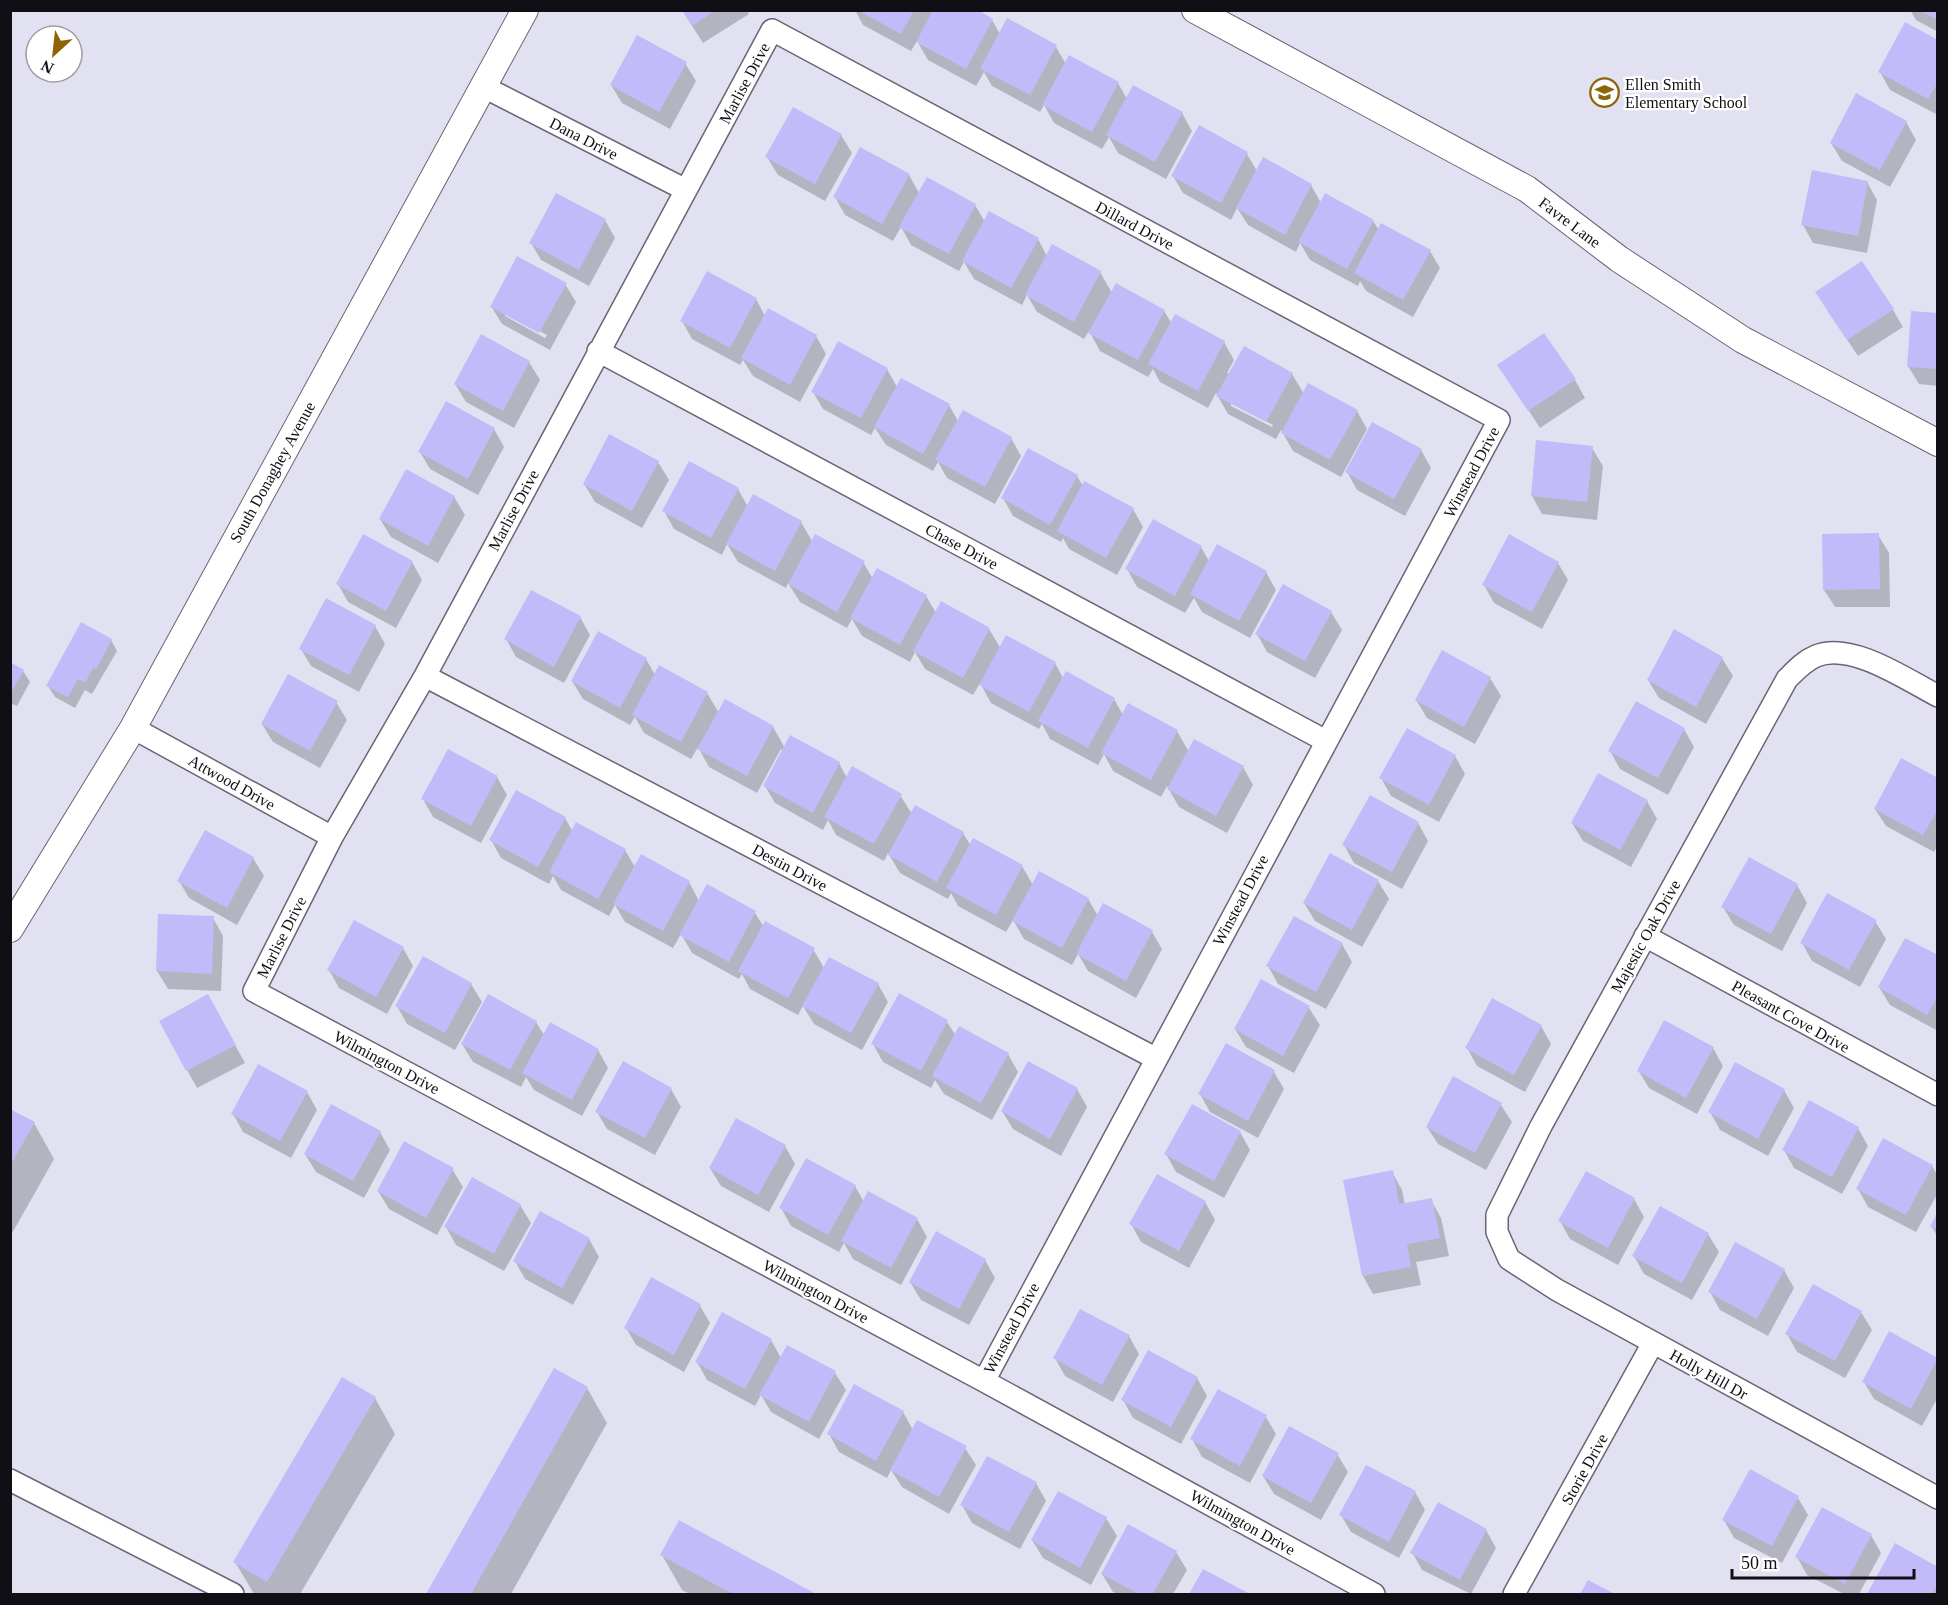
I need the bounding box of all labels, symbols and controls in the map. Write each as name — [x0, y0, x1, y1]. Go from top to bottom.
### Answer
north arrow — [24, 24, 84, 84]
street label: Marlise Drive — [716, 40, 773, 127]
text: N — [38, 57, 56, 77]
place label: Ellen Smith Elementary School — [1625, 76, 1748, 112]
school or university icon: Ellen Smith Elementary School — [1588, 77, 1620, 109]
street label: Dana Drive — [547, 114, 621, 163]
street label: Favre Lane — [1536, 194, 1604, 251]
street label: Dillard Drive — [1093, 198, 1177, 253]
street label: South Donaghey Avenue — [227, 399, 319, 546]
street label: Winstead Drive — [1440, 424, 1502, 520]
street label: Marlise Drive — [485, 467, 542, 554]
street label: Chase Drive — [923, 520, 1001, 573]
street label: Attwood Drive — [185, 752, 278, 813]
street label: Destin Drive — [749, 841, 830, 894]
street label: Winstead Drive — [1209, 852, 1271, 948]
street label: Majestic Oak Drive — [1607, 877, 1684, 996]
street label: Marlise Drive — [254, 894, 309, 981]
street label: Pleasant Cove Drive — [1729, 977, 1852, 1056]
street label: Wilmington Drive — [331, 1027, 442, 1098]
street label: Wilmington Drive — [760, 1256, 871, 1327]
street label: Winstead Drive — [980, 1280, 1042, 1376]
street label: Holly Hill Dr — [1666, 1346, 1751, 1404]
street label: Storie Drive — [1558, 1431, 1611, 1508]
street label: Wilmington Drive — [1187, 1487, 1298, 1559]
scale bar — [1732, 1542, 1914, 1580]
text: 50 m — [1741, 1553, 1778, 1573]

